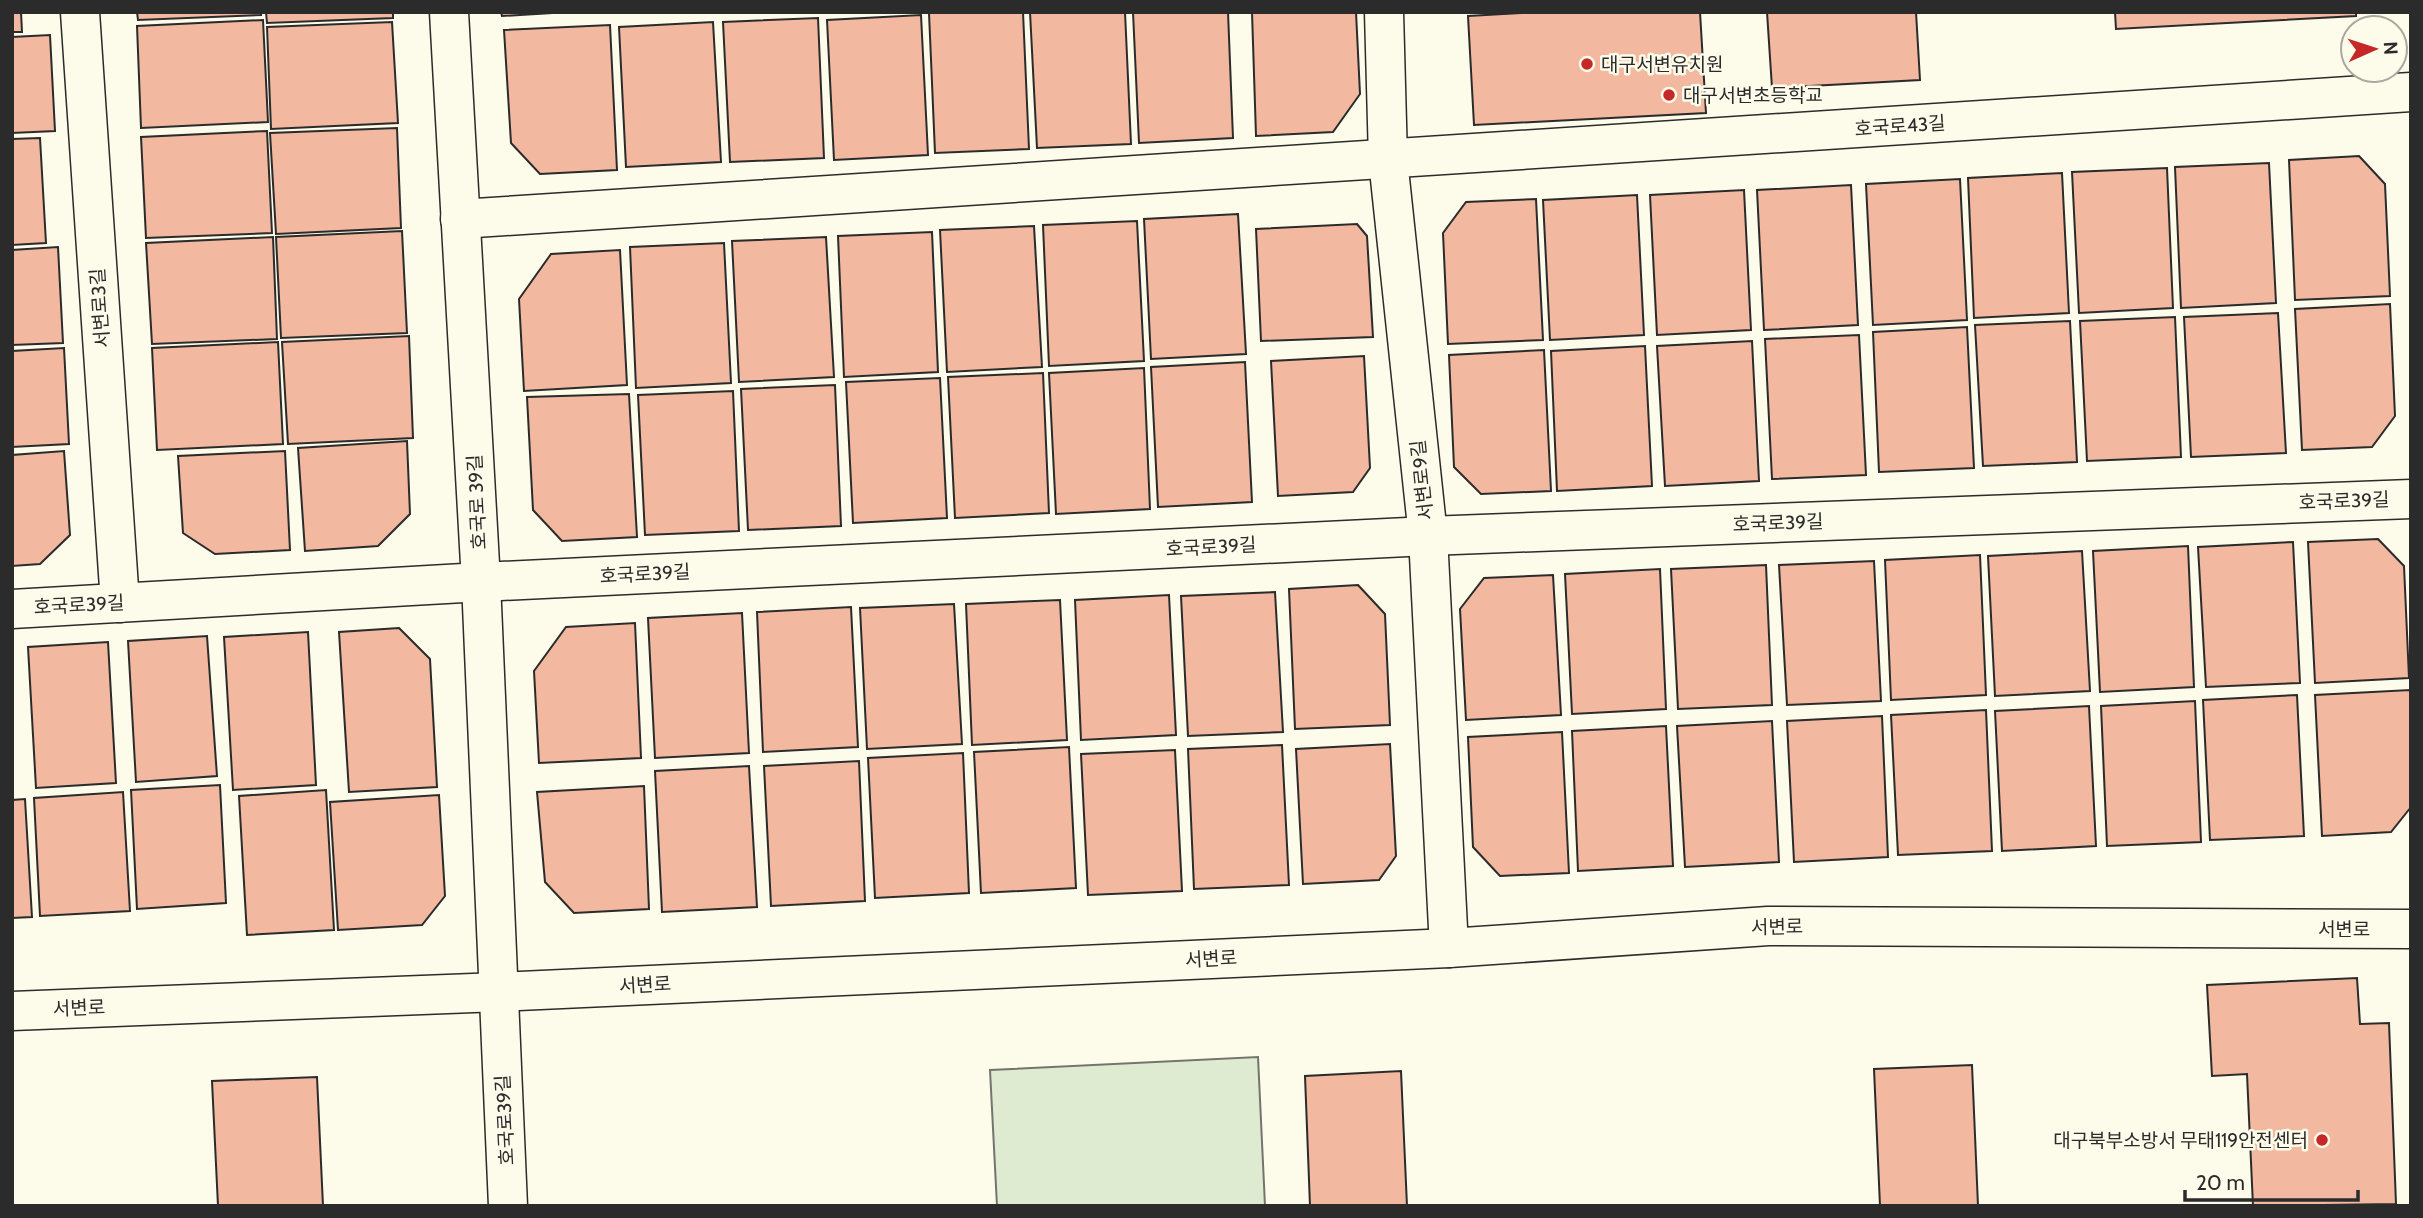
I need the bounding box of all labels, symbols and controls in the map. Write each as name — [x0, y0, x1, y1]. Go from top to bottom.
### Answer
north arrow — [2339, 14, 2409, 84]
text: N — [2379, 41, 2402, 55]
place label: 대구서변유치원 — [1601, 53, 1723, 76]
marker: 대구서변유치원 — [1579, 56, 1595, 72]
place label: 대구서변초등학교 — [1683, 84, 1823, 107]
marker: 대구서변초등학교 — [1661, 87, 1677, 103]
street label: 호국로43길 — [1854, 111, 1946, 141]
street label: 서변로3길 — [86, 267, 114, 349]
street label: 서변로9길 — [1406, 439, 1438, 521]
street label: 호국로 39길 — [463, 454, 491, 550]
street label: 호국로39길 — [2298, 488, 2390, 514]
street label: 호국로39길 — [1732, 510, 1824, 536]
street label: 호국로39길 — [1165, 533, 1257, 561]
street label: 호국로39길 — [599, 560, 691, 588]
street label: 호국로39길 — [33, 591, 125, 619]
street label: 서변로 — [1751, 915, 1803, 939]
street label: 서변로 — [2318, 918, 2370, 941]
street label: 서변로 — [1184, 946, 1238, 972]
street label: 서변로 — [618, 972, 672, 998]
street label: 서변로 — [52, 996, 106, 1020]
street label: 호국로39길 — [491, 1074, 519, 1166]
place label: 대구북부소방서 무태119안전센터 — [2053, 1129, 2308, 1152]
marker: 대구북부소방서 무태119안전센터 — [2314, 1132, 2330, 1148]
scale bar — [2185, 1158, 2358, 1202]
text: 20 m — [2196, 1170, 2245, 1195]

